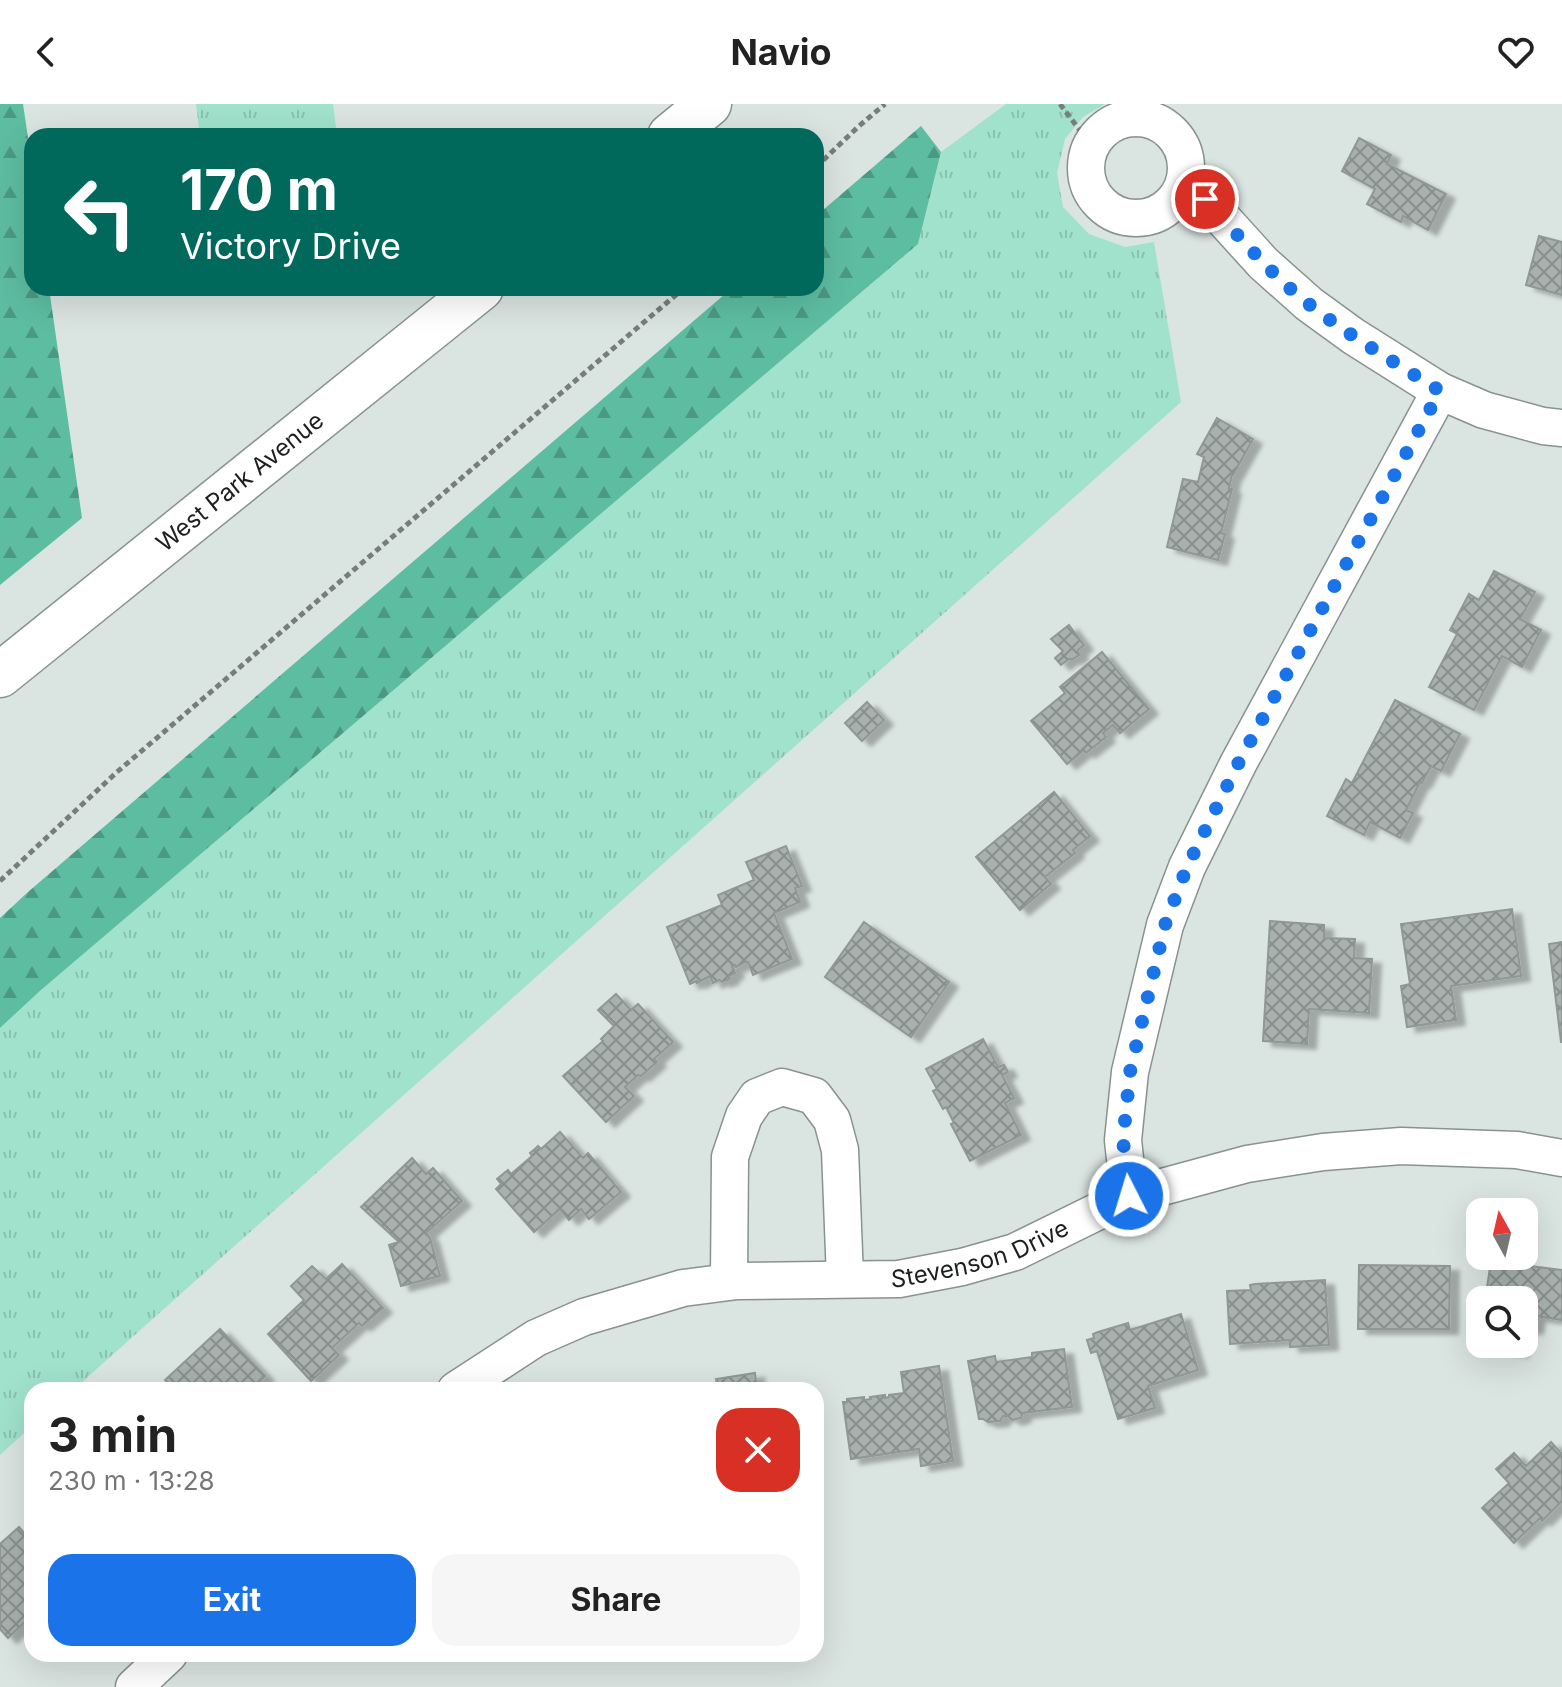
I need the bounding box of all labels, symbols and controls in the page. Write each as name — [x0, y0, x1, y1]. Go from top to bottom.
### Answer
icon: back — [24, 30, 68, 74]
text: Navio — [730, 30, 832, 74]
icon: heart — [1494, 30, 1538, 74]
text: 170 m — [180, 156, 338, 224]
icon: left — [48, 160, 152, 264]
pin — [1171, 165, 1239, 233]
icon: arrive — [1183, 177, 1227, 221]
text: Victory Drive — [180, 224, 401, 268]
street label: West Park Avenue — [150, 406, 329, 557]
position arrow — [1087, 1154, 1171, 1238]
north arrow — [1466, 1198, 1538, 1270]
map controls — [1466, 1198, 1538, 1358]
street label: Stevenson Drive — [891, 1213, 1073, 1293]
button: search — [1466, 1286, 1538, 1358]
text: 3 min — [48, 1405, 177, 1464]
button: close — [716, 1408, 800, 1492]
text: 230 m · 13:28 — [48, 1465, 215, 1496]
button: Exit — [48, 1554, 416, 1646]
button: Share — [432, 1554, 800, 1646]

